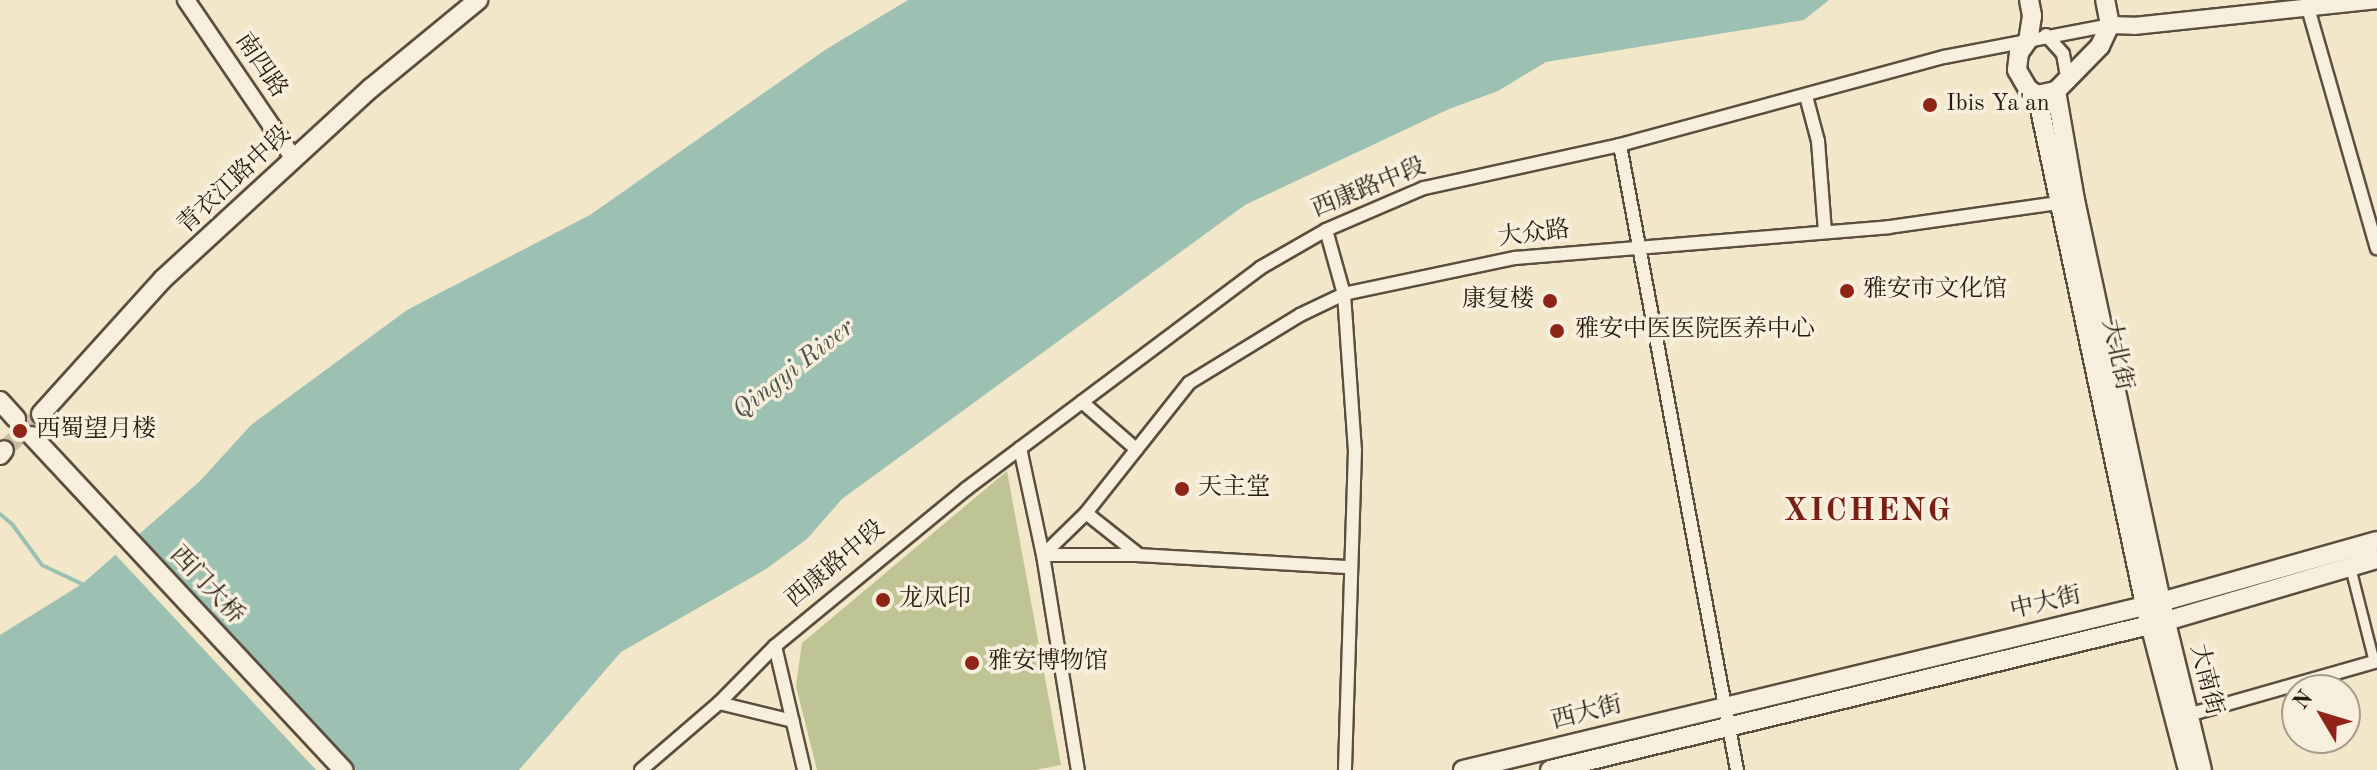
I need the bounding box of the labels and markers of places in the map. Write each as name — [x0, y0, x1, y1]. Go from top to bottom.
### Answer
place label: Ibis Ya'an — [1946, 91, 2050, 119]
marker: Ibis Ya'an — [1921, 96, 1939, 114]
place label: 雅安市文化馆 — [1863, 277, 2007, 305]
marker: 雅安市文化馆 — [1838, 282, 1856, 300]
place label: 康复楼 — [1462, 287, 1534, 315]
marker: 康复楼 — [1541, 292, 1559, 310]
place label: 雅安中医医院医养中心 — [1575, 317, 1815, 345]
marker: 雅安中医医院医养中心 — [1546, 320, 1568, 342]
place label: 西蜀望月楼 — [36, 417, 156, 445]
marker: 西蜀望月楼 — [11, 422, 29, 440]
place label: 天主堂 — [1198, 475, 1270, 503]
marker: 天主堂 — [1173, 480, 1191, 498]
place label: 龙凤印 — [899, 586, 971, 614]
marker: 龙凤印 — [874, 591, 892, 609]
place label: 雅安博物馆 — [988, 649, 1108, 677]
marker: 雅安博物馆 — [963, 654, 981, 672]

